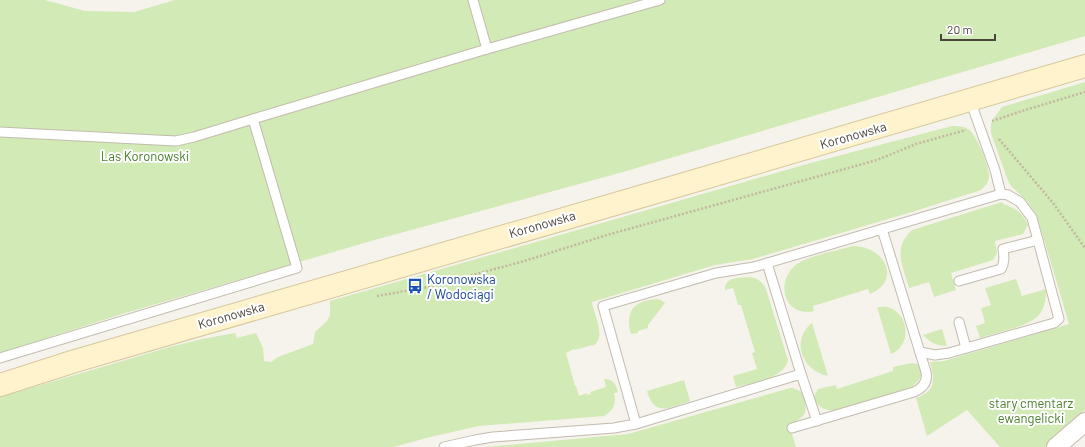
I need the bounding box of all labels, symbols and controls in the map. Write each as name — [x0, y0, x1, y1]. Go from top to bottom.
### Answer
scale bar — [941, 16, 995, 42]
text: 20 m — [947, 22, 973, 36]
street label: Koronowska — [818, 118, 888, 152]
park label: Las Koronowski — [101, 148, 189, 164]
street label: Koronowska — [507, 207, 577, 241]
place label: Koronowska / Wodociągi — [427, 271, 496, 302]
bus stop icon: Koronowska / Wodociągi — [406, 277, 424, 295]
street label: Koronowska — [196, 298, 266, 332]
park label: stary cmentarz ewangelicki — [989, 395, 1074, 426]

